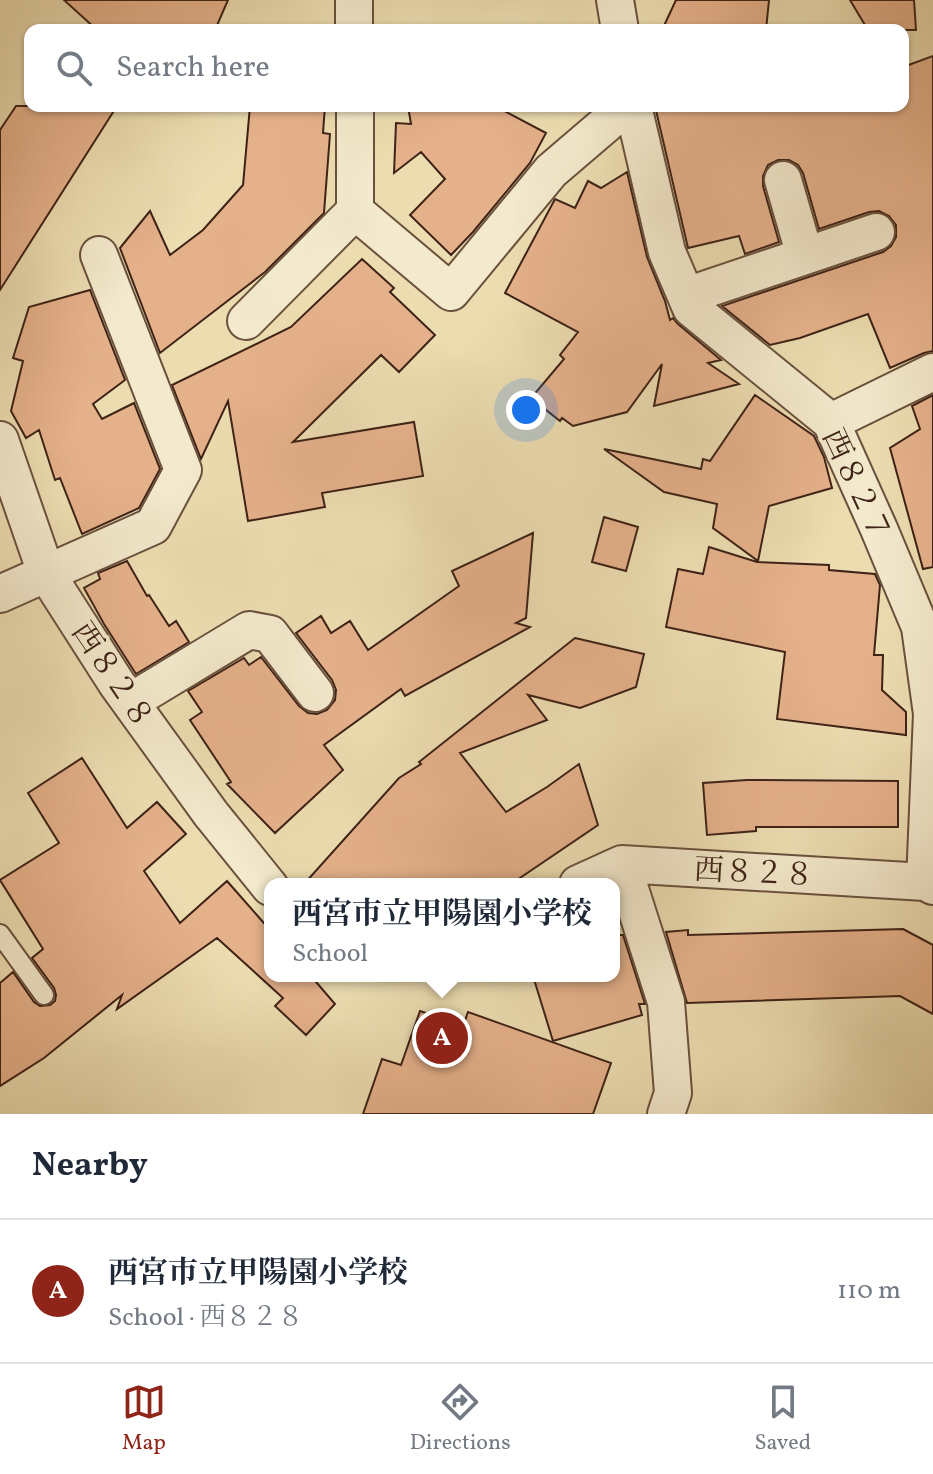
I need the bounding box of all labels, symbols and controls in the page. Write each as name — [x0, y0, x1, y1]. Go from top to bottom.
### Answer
search box — [24, 24, 909, 112]
icon: search — [52, 46, 96, 90]
text: Search here — [116, 47, 270, 89]
your location — [506, 390, 546, 430]
street label: 西８２７ — [811, 423, 900, 549]
street label: 西８２８ — [60, 615, 162, 738]
street label: 西８２８ — [693, 850, 815, 898]
popup — [264, 878, 620, 982]
text: 西宮市立甲陽園小学校 — [292, 894, 592, 936]
text: School — [292, 936, 368, 972]
pin: A — [416, 1008, 468, 1068]
text: Nearby — [32, 1143, 148, 1190]
text: 西宮市立甲陽園小学校 — [108, 1253, 408, 1295]
text: A — [49, 1273, 67, 1309]
text: 110 m — [837, 1273, 901, 1309]
text: School · 西８２８ — [108, 1300, 304, 1336]
tab: Map — [122, 1380, 166, 1459]
tab: Directions — [410, 1380, 511, 1459]
tab: Saved — [754, 1380, 811, 1459]

